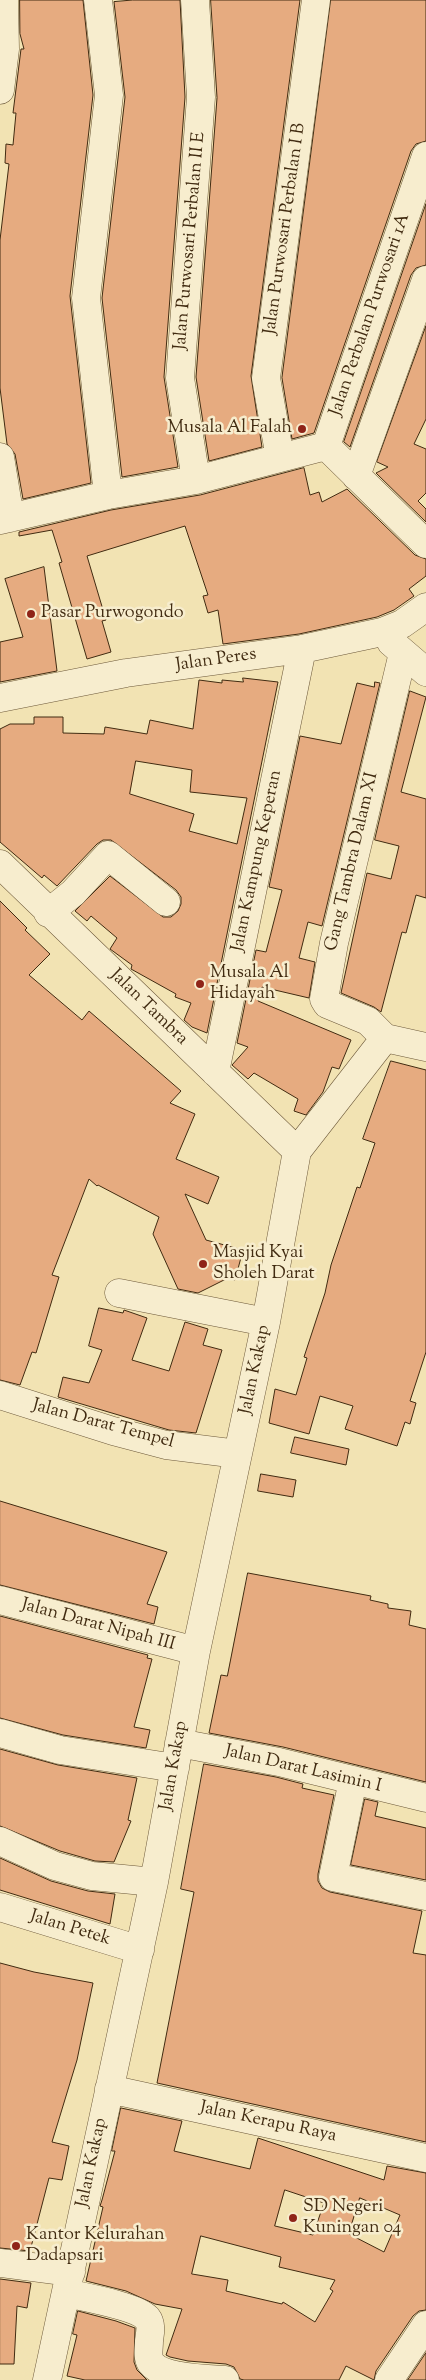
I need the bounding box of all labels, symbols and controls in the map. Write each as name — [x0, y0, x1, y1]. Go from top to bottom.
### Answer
street label: Jalan Purwosari Perbalan I B — [260, 122, 312, 336]
street label: Jalan Purwosari Perbalan II E — [171, 131, 211, 351]
street label: Jalan Perbalan Purwosari 1A — [326, 211, 416, 419]
place label: Musala Al Falah — [167, 418, 292, 440]
marker: Musala Al Falah — [296, 423, 308, 435]
place label: Pasar Purwogondo — [41, 603, 184, 625]
marker: Pasar Purwogondo — [25, 608, 37, 620]
street label: Jalan Peres — [174, 645, 258, 677]
street label: Jalan Kampung Keperan — [228, 768, 288, 954]
street label: Gang Tambra Dalam XI — [322, 770, 384, 954]
place label: Musala Al Hidayah — [210, 963, 289, 1006]
street label: Jalan Tambra — [104, 965, 192, 1051]
marker: Musala Al Hidayah — [194, 978, 206, 990]
place label: Masjid Kyai Sholeh Darat — [213, 1243, 315, 1286]
marker: Masjid Kyai Sholeh Darat — [197, 1258, 209, 1270]
street label: Jalan Kakap — [236, 1323, 276, 1417]
street label: Jalan Darat Tempel — [30, 1396, 176, 1454]
street label: Jalan Darat Nipah III — [19, 1595, 177, 1657]
street label: Jalan Kakap — [157, 1720, 193, 1812]
street label: Jalan Darat Lasimin I — [223, 1741, 383, 1799]
street label: Jalan Petek — [27, 1907, 113, 1951]
street label: Jalan Kerapu Raya — [198, 2098, 338, 2148]
street label: Jalan Kakap — [73, 2116, 113, 2210]
place label: SD Negeri Kuningan 04 — [303, 2197, 401, 2240]
marker: SD Negeri Kuningan 04 — [287, 2212, 299, 2224]
place label: Kantor Kelurahan Dadapsari — [26, 2225, 165, 2268]
marker: Kantor Kelurahan Dadapsari — [10, 2240, 22, 2252]

